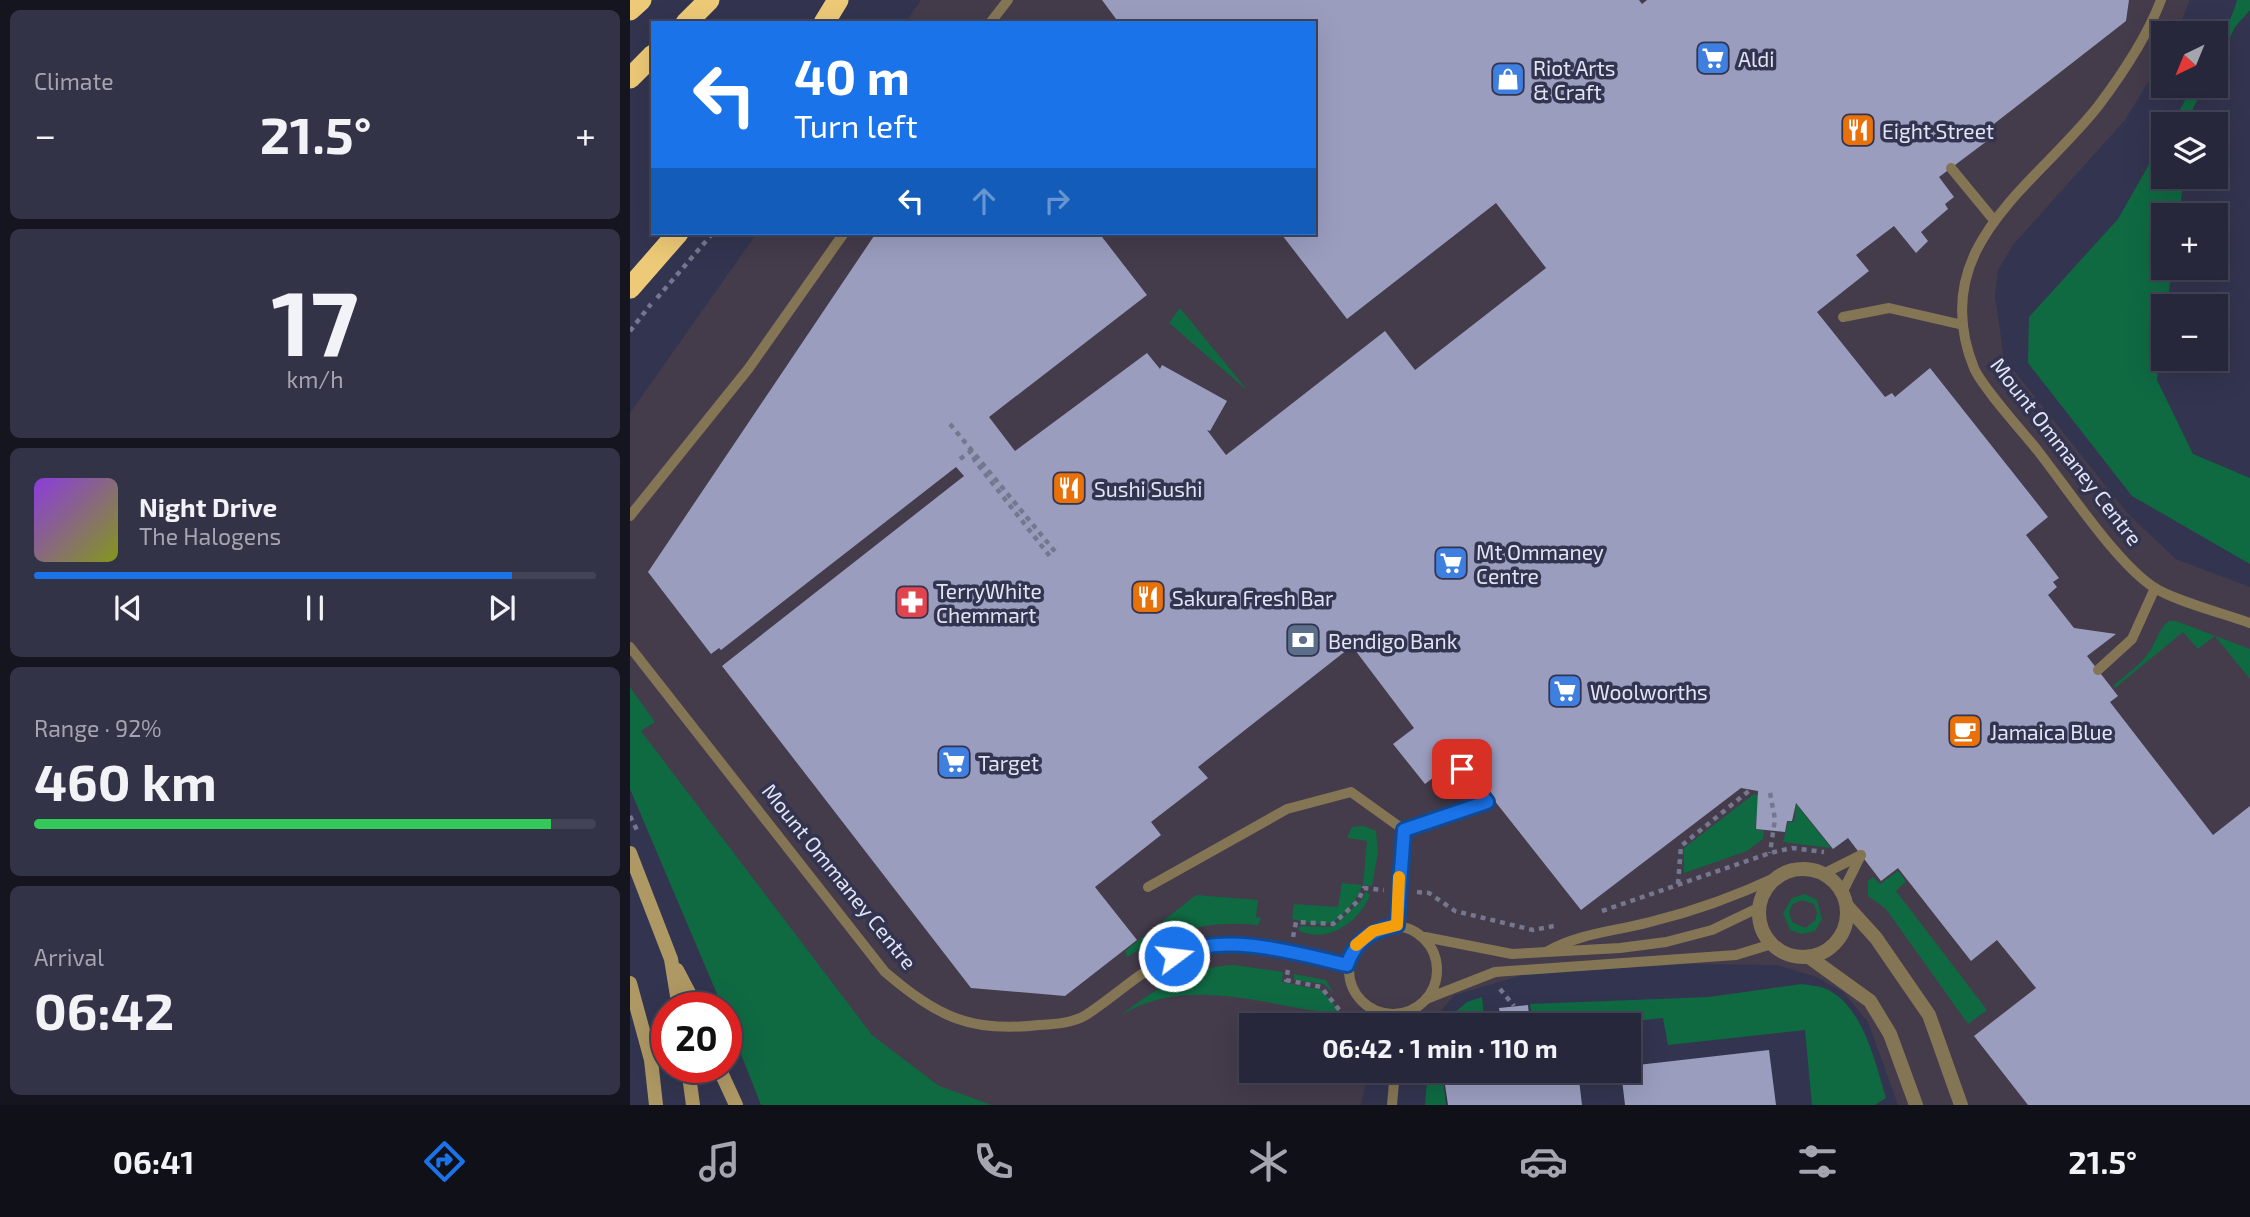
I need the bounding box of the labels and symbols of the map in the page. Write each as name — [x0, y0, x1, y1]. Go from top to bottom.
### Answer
north arrow — [2151, 21, 2228, 98]
supermarket icon: Aldi — [1694, 39, 1732, 77]
place label: Aldi — [1738, 46, 1775, 71]
place label: Riot Arts & Craft — [1533, 55, 1615, 104]
shop icon: Riot Arts & Craft — [1489, 60, 1527, 98]
restaurant icon: Eight Street — [1839, 111, 1877, 149]
place label: Eight Street — [1882, 118, 1994, 143]
street label: Mount Ommaney Centre — [1986, 352, 2148, 550]
restaurant icon: Sushi Sushi — [1050, 469, 1088, 507]
place label: Sushi Sushi — [1094, 476, 1202, 501]
place label: Mt Ommaney Centre — [1476, 539, 1604, 588]
supermarket icon: Mt Ommaney Centre — [1432, 544, 1470, 582]
place label: TerryWhite Chemmart — [936, 578, 1042, 627]
restaurant icon: Sakura Fresh Bar — [1129, 578, 1167, 616]
pharmacy icon: TerryWhite Chemmart — [893, 583, 931, 621]
place label: Sakura Fresh Bar — [1172, 585, 1334, 610]
bank icon: Bendigo Bank — [1284, 621, 1322, 659]
place label: Bendigo Bank — [1328, 628, 1458, 653]
supermarket icon: Woolworths — [1546, 672, 1584, 710]
place label: Woolworths — [1590, 679, 1708, 704]
cafe icon: Jamaica Blue — [1946, 712, 1984, 750]
place label: Jamaica Blue — [1990, 719, 2113, 744]
pin — [1432, 739, 1492, 799]
supermarket icon: Target — [935, 743, 973, 781]
place label: Target — [978, 750, 1039, 775]
street label: Mount Ommaney Centre — [758, 778, 922, 974]
position arrow — [1137, 919, 1211, 993]
speed limit sign: 20 — [651, 992, 742, 1083]

